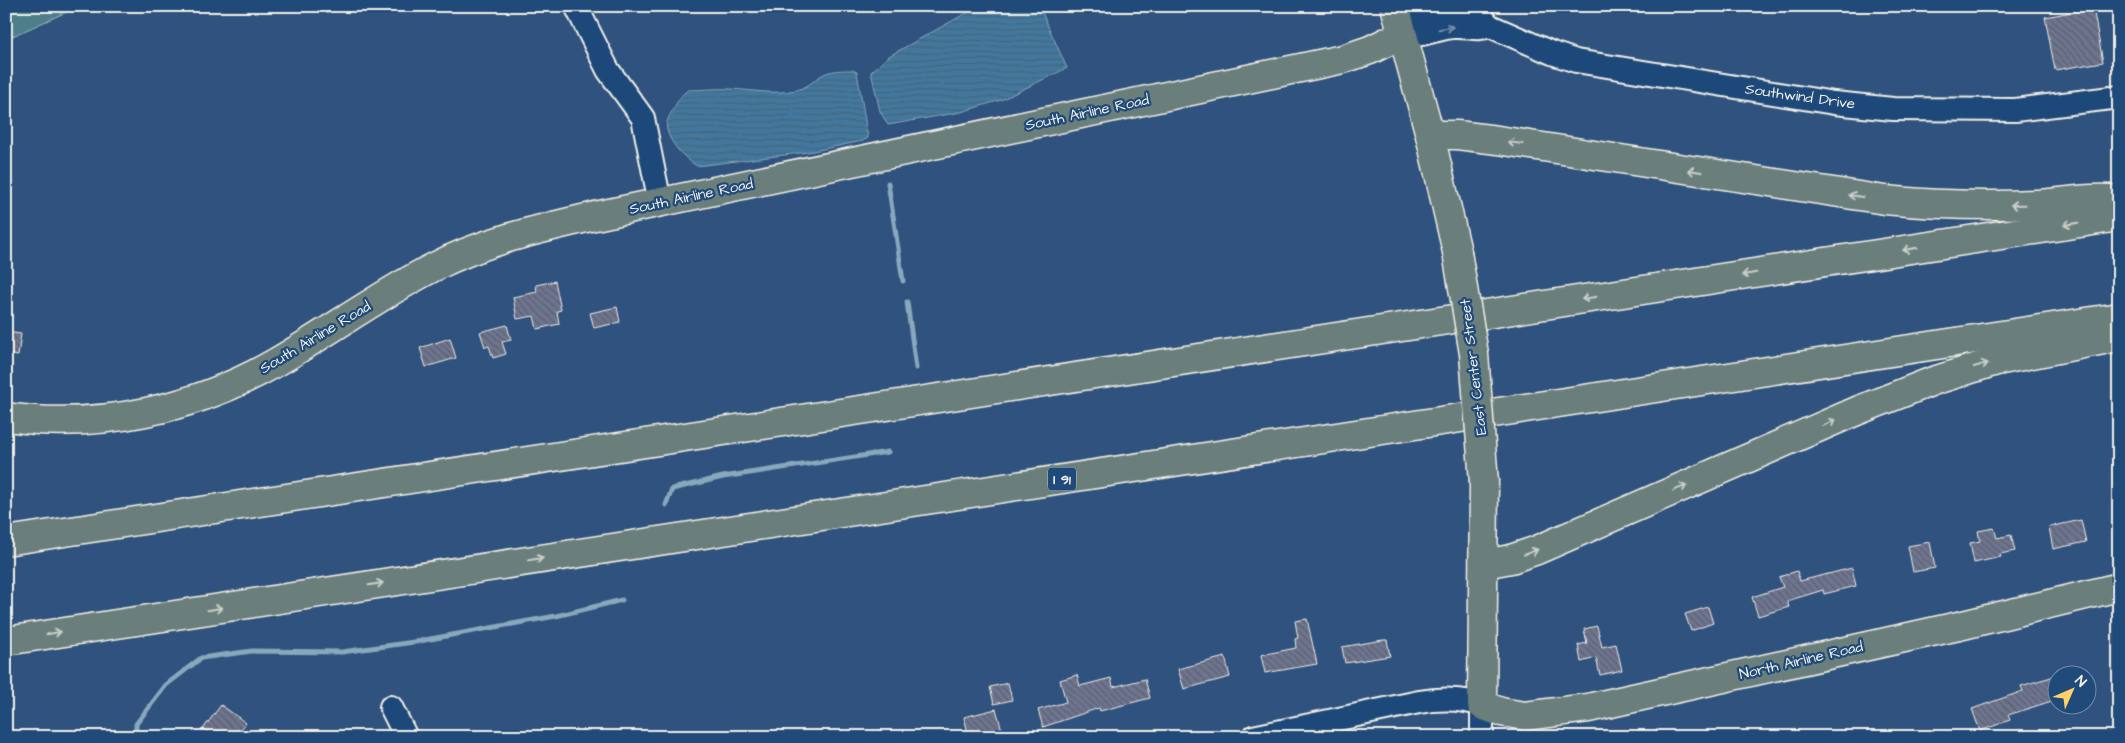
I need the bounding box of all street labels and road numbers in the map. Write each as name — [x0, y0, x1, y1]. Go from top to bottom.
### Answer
street label: Southwind Drive — [1744, 78, 1856, 115]
street label: South Airline Road — [1023, 89, 1151, 136]
street label: South Airline Road — [627, 173, 755, 220]
street label: South Airline Road — [256, 296, 375, 379]
street label: East Center Street — [1455, 298, 1492, 436]
road number: I 91 — [1048, 468, 1076, 490]
street label: North Airline Road — [1737, 636, 1865, 685]

